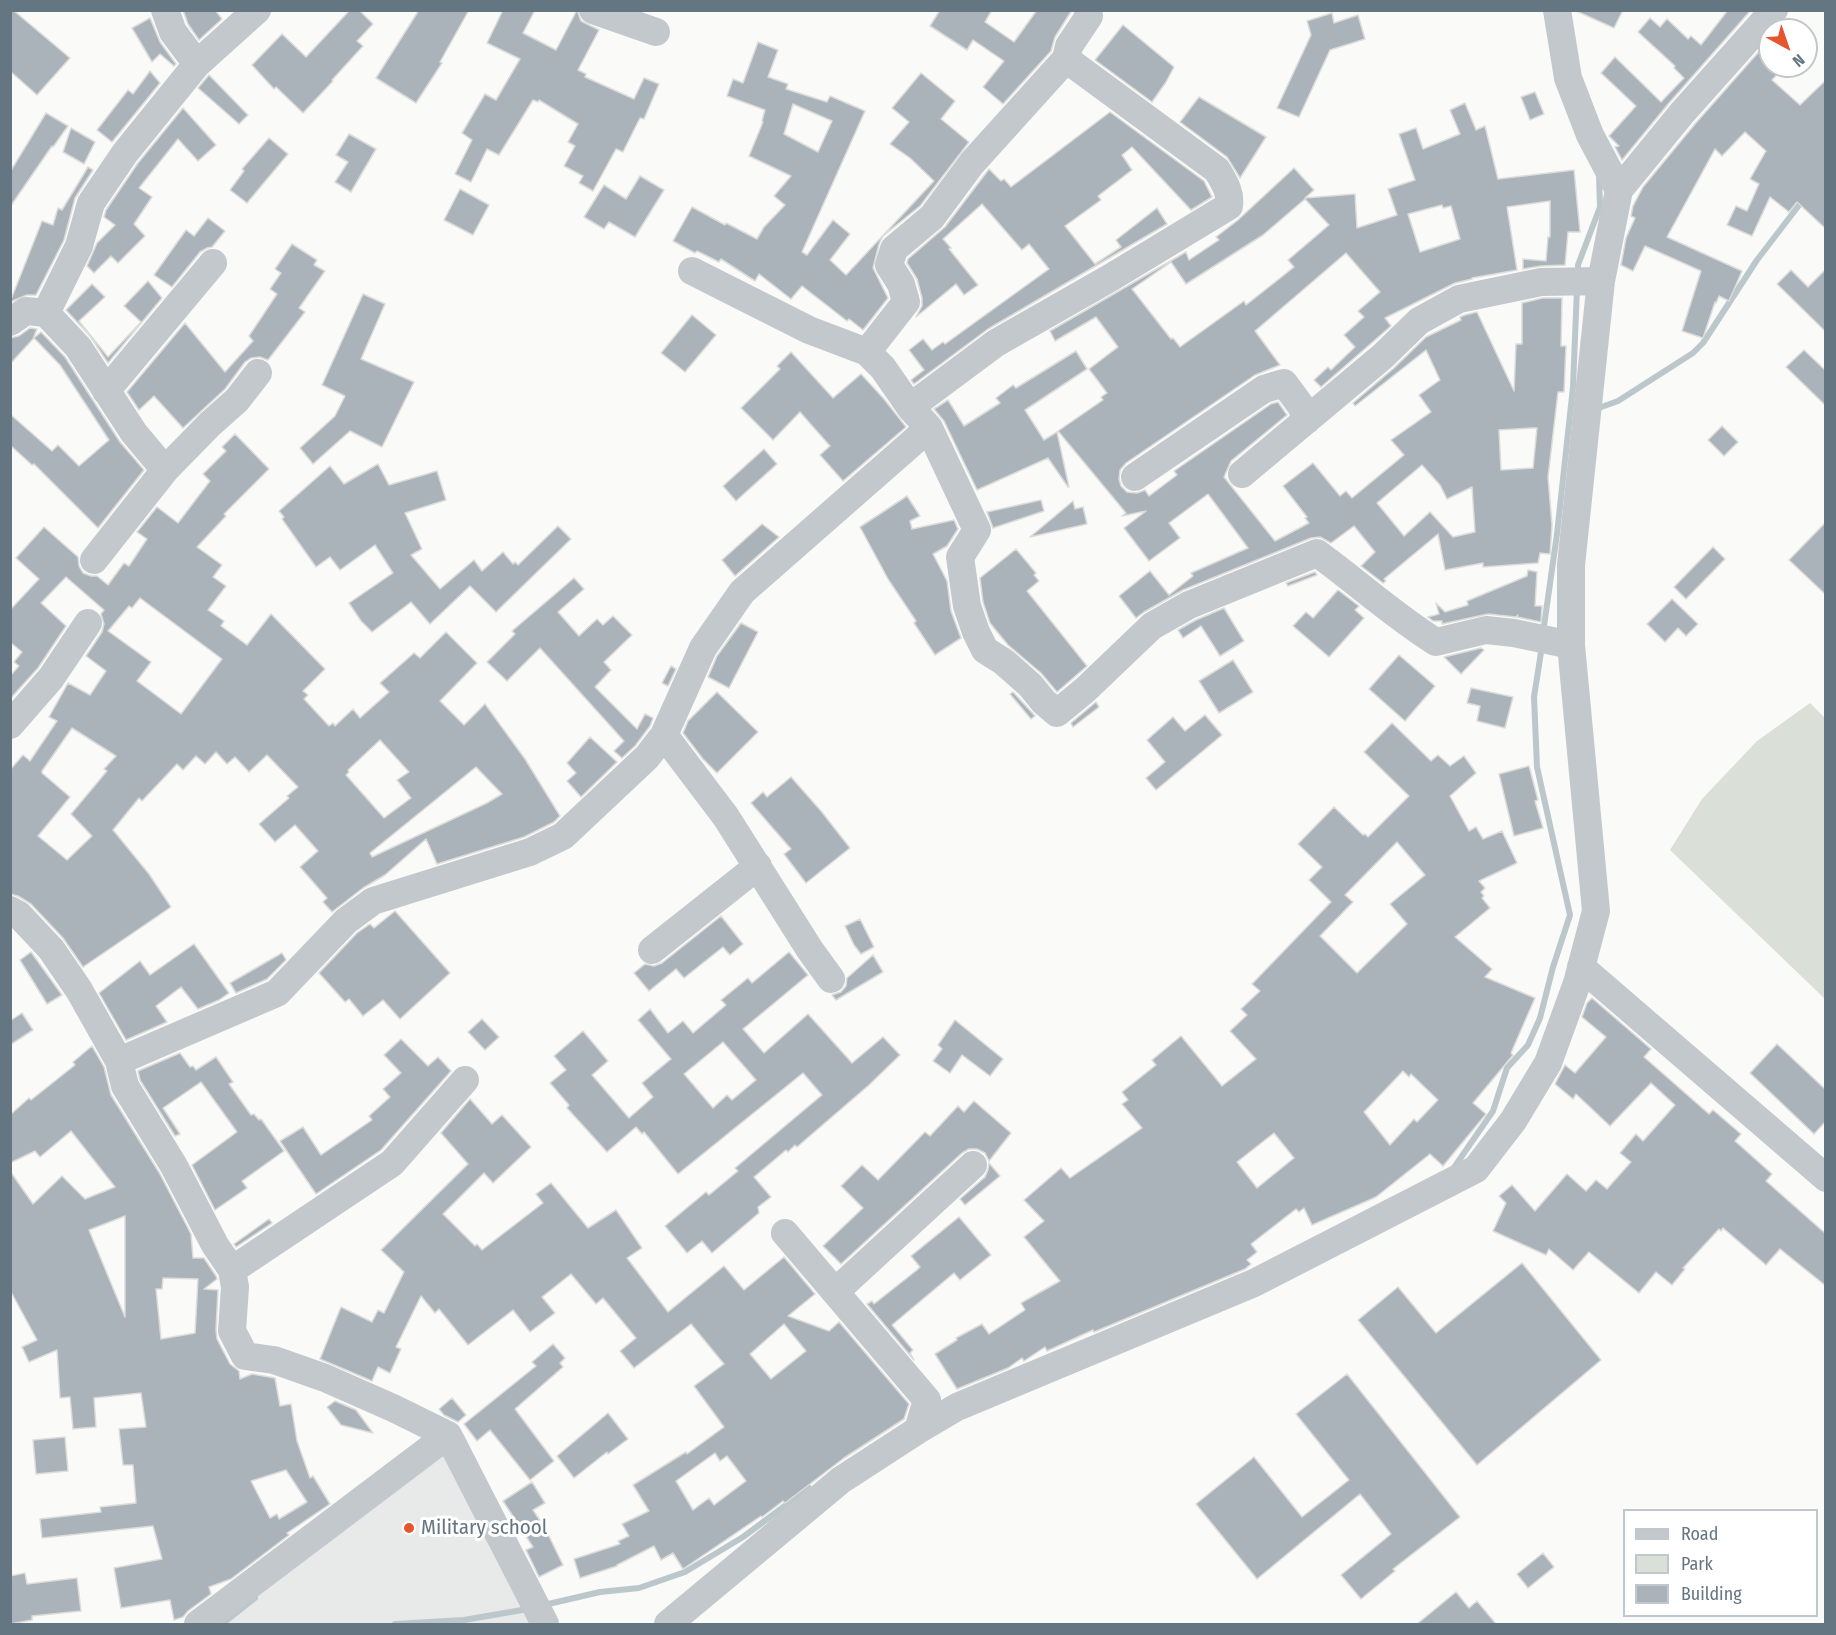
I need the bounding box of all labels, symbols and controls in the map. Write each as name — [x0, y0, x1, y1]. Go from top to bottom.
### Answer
north arrow — [1758, 18, 1818, 78]
text: N — [1789, 50, 1808, 71]
legend — [1623, 1509, 1818, 1617]
place label: Military school — [421, 1515, 547, 1541]
marker: Military school — [402, 1521, 416, 1535]
text: Road — [1681, 1523, 1718, 1545]
text: Park — [1681, 1553, 1713, 1575]
text: Building — [1681, 1583, 1742, 1605]

